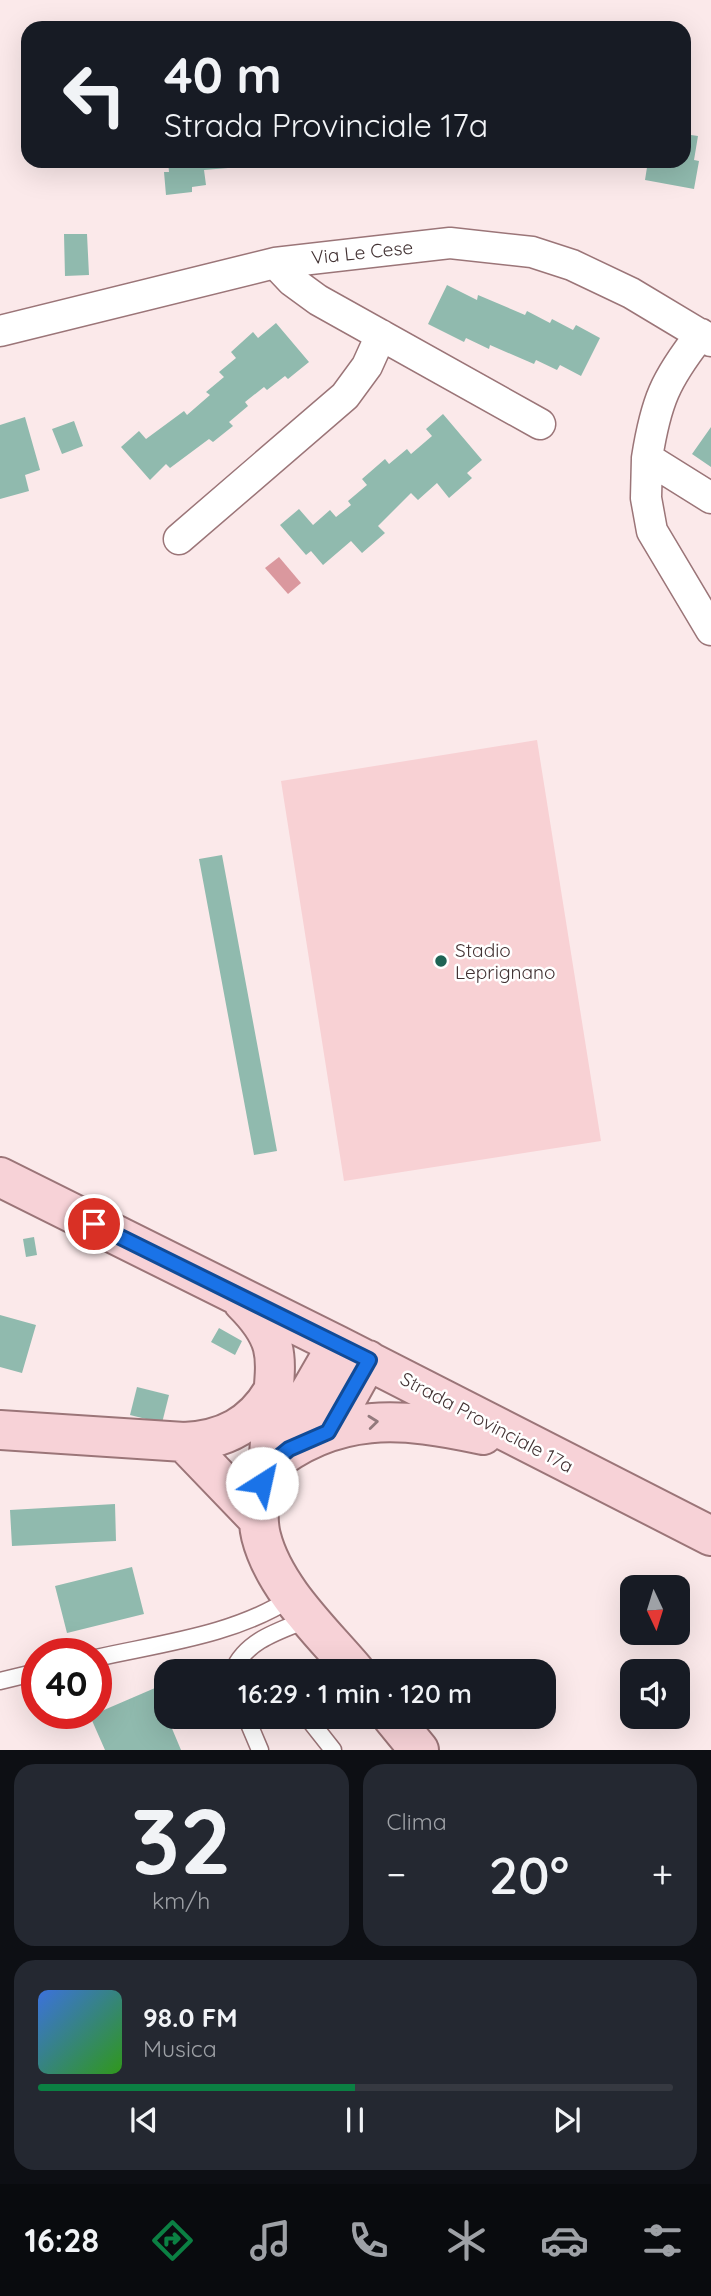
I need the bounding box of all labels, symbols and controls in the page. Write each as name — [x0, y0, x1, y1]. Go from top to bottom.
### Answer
text: 40 m — [164, 44, 282, 105]
icon: left — [49, 49, 140, 140]
text: Strada Provinciale 17a — [164, 105, 488, 145]
street label: Via Le Cese — [310, 235, 414, 269]
place label: Stadio Leprignano — [455, 938, 556, 984]
marker: Stadio Leprignano — [433, 953, 449, 969]
pin — [64, 1194, 124, 1254]
icon: arrive — [75, 1205, 113, 1243]
street label: Strada Provinciale 17a — [396, 1366, 578, 1478]
one-way arrow — [367, 1415, 379, 1430]
position arrow — [225, 1446, 299, 1520]
north arrow — [620, 1575, 690, 1645]
map controls — [620, 1575, 690, 1729]
speed limit sign: 40 — [21, 1638, 112, 1729]
button: sound — [620, 1659, 690, 1729]
text: 16:29 · 1 min · 120 m — [238, 1677, 472, 1710]
text: 32 — [131, 1783, 232, 1897]
text: Clima — [387, 1807, 447, 1836]
text: 20° — [489, 1842, 569, 1907]
text: − — [387, 1850, 406, 1898]
text: + — [652, 1850, 673, 1898]
text: km/h — [152, 1886, 210, 1915]
text: 98.0 FM — [143, 2001, 238, 2034]
text: Musica — [143, 2034, 217, 2063]
icon: previous — [125, 2101, 163, 2139]
icon: pause — [336, 2101, 374, 2139]
icon: next — [548, 2101, 586, 2139]
icon: directions — [148, 2216, 197, 2265]
icon: music — [246, 2216, 295, 2265]
icon: phone — [344, 2216, 393, 2265]
icon: climate — [442, 2216, 491, 2265]
icon: car — [540, 2216, 589, 2265]
icon: filters — [638, 2216, 687, 2265]
text: 16:28 — [24, 2220, 99, 2260]

